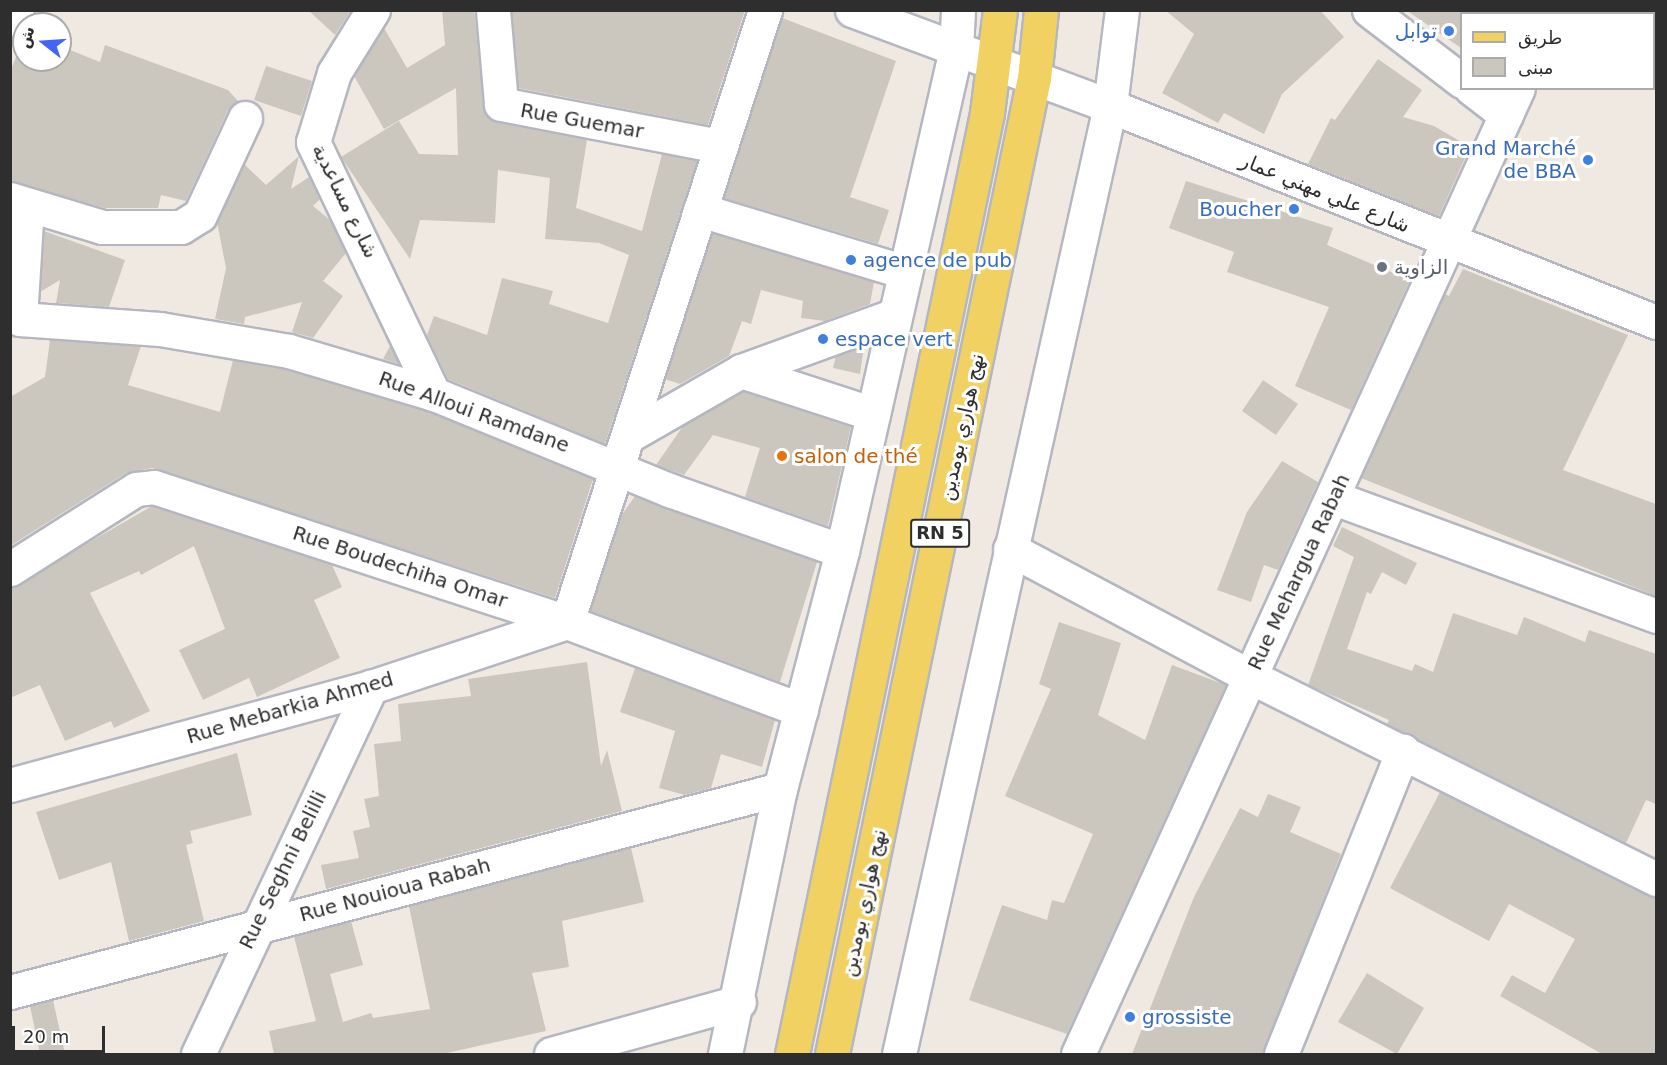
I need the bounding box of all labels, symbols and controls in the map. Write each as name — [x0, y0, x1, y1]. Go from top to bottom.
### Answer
north arrow — [12, 12, 72, 72]
legend — [1460, 12, 1655, 90]
place label: توابل — [1395, 19, 1437, 43]
text: ش — [14, 24, 39, 51]
marker: توابل — [1442, 24, 1456, 38]
text: طريق — [1518, 27, 1562, 48]
text: مبنى — [1518, 57, 1554, 78]
street label: Rue Guemar — [518, 98, 646, 144]
place label: Grand Marché de BBA — [1435, 136, 1576, 183]
street label: شارع مساعدية — [307, 140, 383, 262]
street label: شارع علي مهني عمار — [1237, 148, 1413, 238]
marker: Grand Marché de BBA — [1581, 153, 1595, 167]
place label: Boucher — [1199, 197, 1282, 221]
marker: Boucher — [1287, 202, 1301, 216]
place label: agence de pub — [863, 248, 1012, 272]
marker: agence de pub — [844, 253, 858, 267]
place label: الزاوية — [1394, 255, 1448, 279]
marker: الزاوية — [1375, 260, 1389, 274]
place label: espace vert — [835, 327, 953, 351]
marker: espace vert — [816, 332, 830, 346]
street label: نهج هواري بومدين — [935, 351, 989, 503]
street label: Rue Alloui Ramdane — [375, 366, 573, 458]
place label: salon de thé — [794, 444, 918, 468]
marker: salon de thé — [775, 449, 789, 463]
street label: Rue Mehargua Rabah — [1243, 470, 1355, 674]
road number: RN 5 — [910, 518, 970, 548]
street label: Rue Boudechiha Omar — [290, 521, 510, 613]
street label: Rue Mebarkia Ahmed — [184, 667, 396, 749]
street label: Rue Seghni Belilli — [234, 787, 332, 953]
street label: نهج هواري بومدين — [837, 827, 891, 979]
street label: Rue Nouioua Rabah — [297, 853, 493, 927]
place label: grossiste — [1142, 1005, 1232, 1029]
marker: grossiste — [1123, 1010, 1137, 1024]
scale bar — [15, 1014, 108, 1052]
text: 20 m — [23, 1026, 69, 1047]

